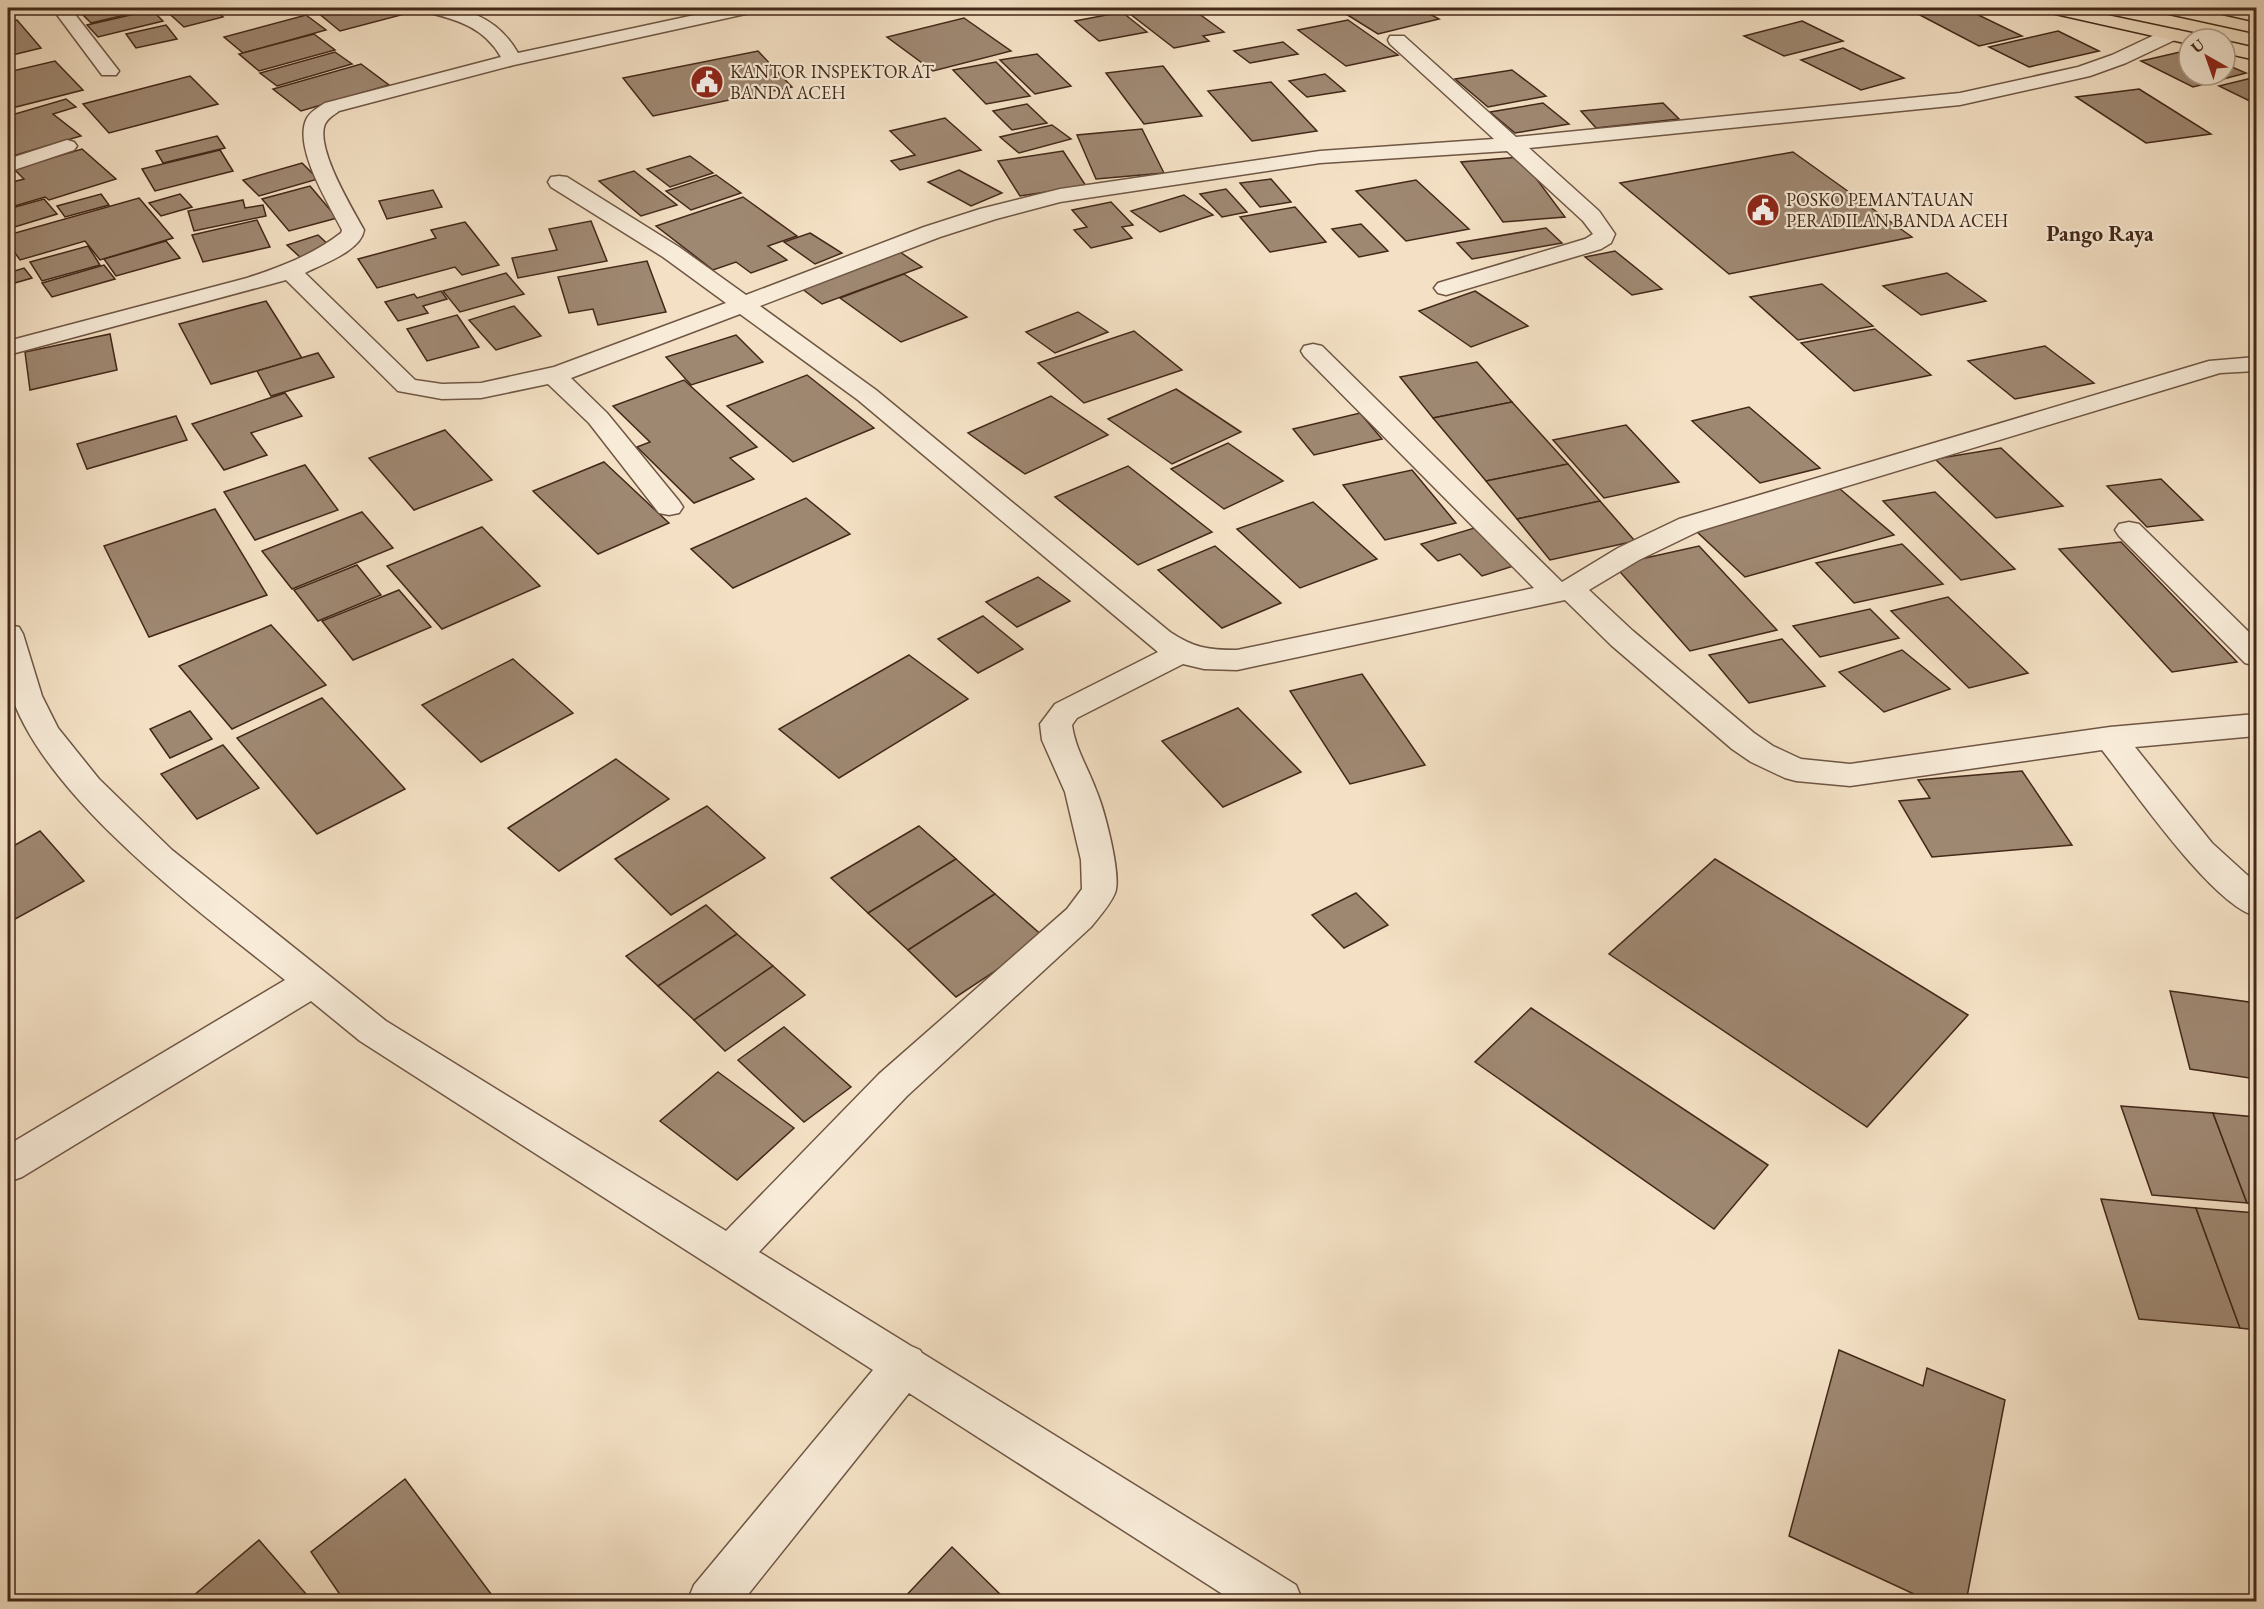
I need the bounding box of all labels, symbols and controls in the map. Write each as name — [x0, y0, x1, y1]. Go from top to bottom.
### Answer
north arrow — [2177, 27, 2237, 87]
text: U — [2186, 34, 2209, 58]
place label: KANTOR INSPEKTORAT BANDA ACEH — [730, 60, 935, 104]
public building icon: KANTOR INSPEKTORAT BANDA ACEH — [689, 64, 725, 100]
place label: POSKO PEMANTAUAN PERADILAN BANDA ACEH — [1786, 188, 2008, 232]
public building icon: POSKO PEMANTAUAN PERADILAN BANDA ACEH — [1745, 192, 1781, 228]
district label: Pango Raya — [2046, 219, 2154, 248]

